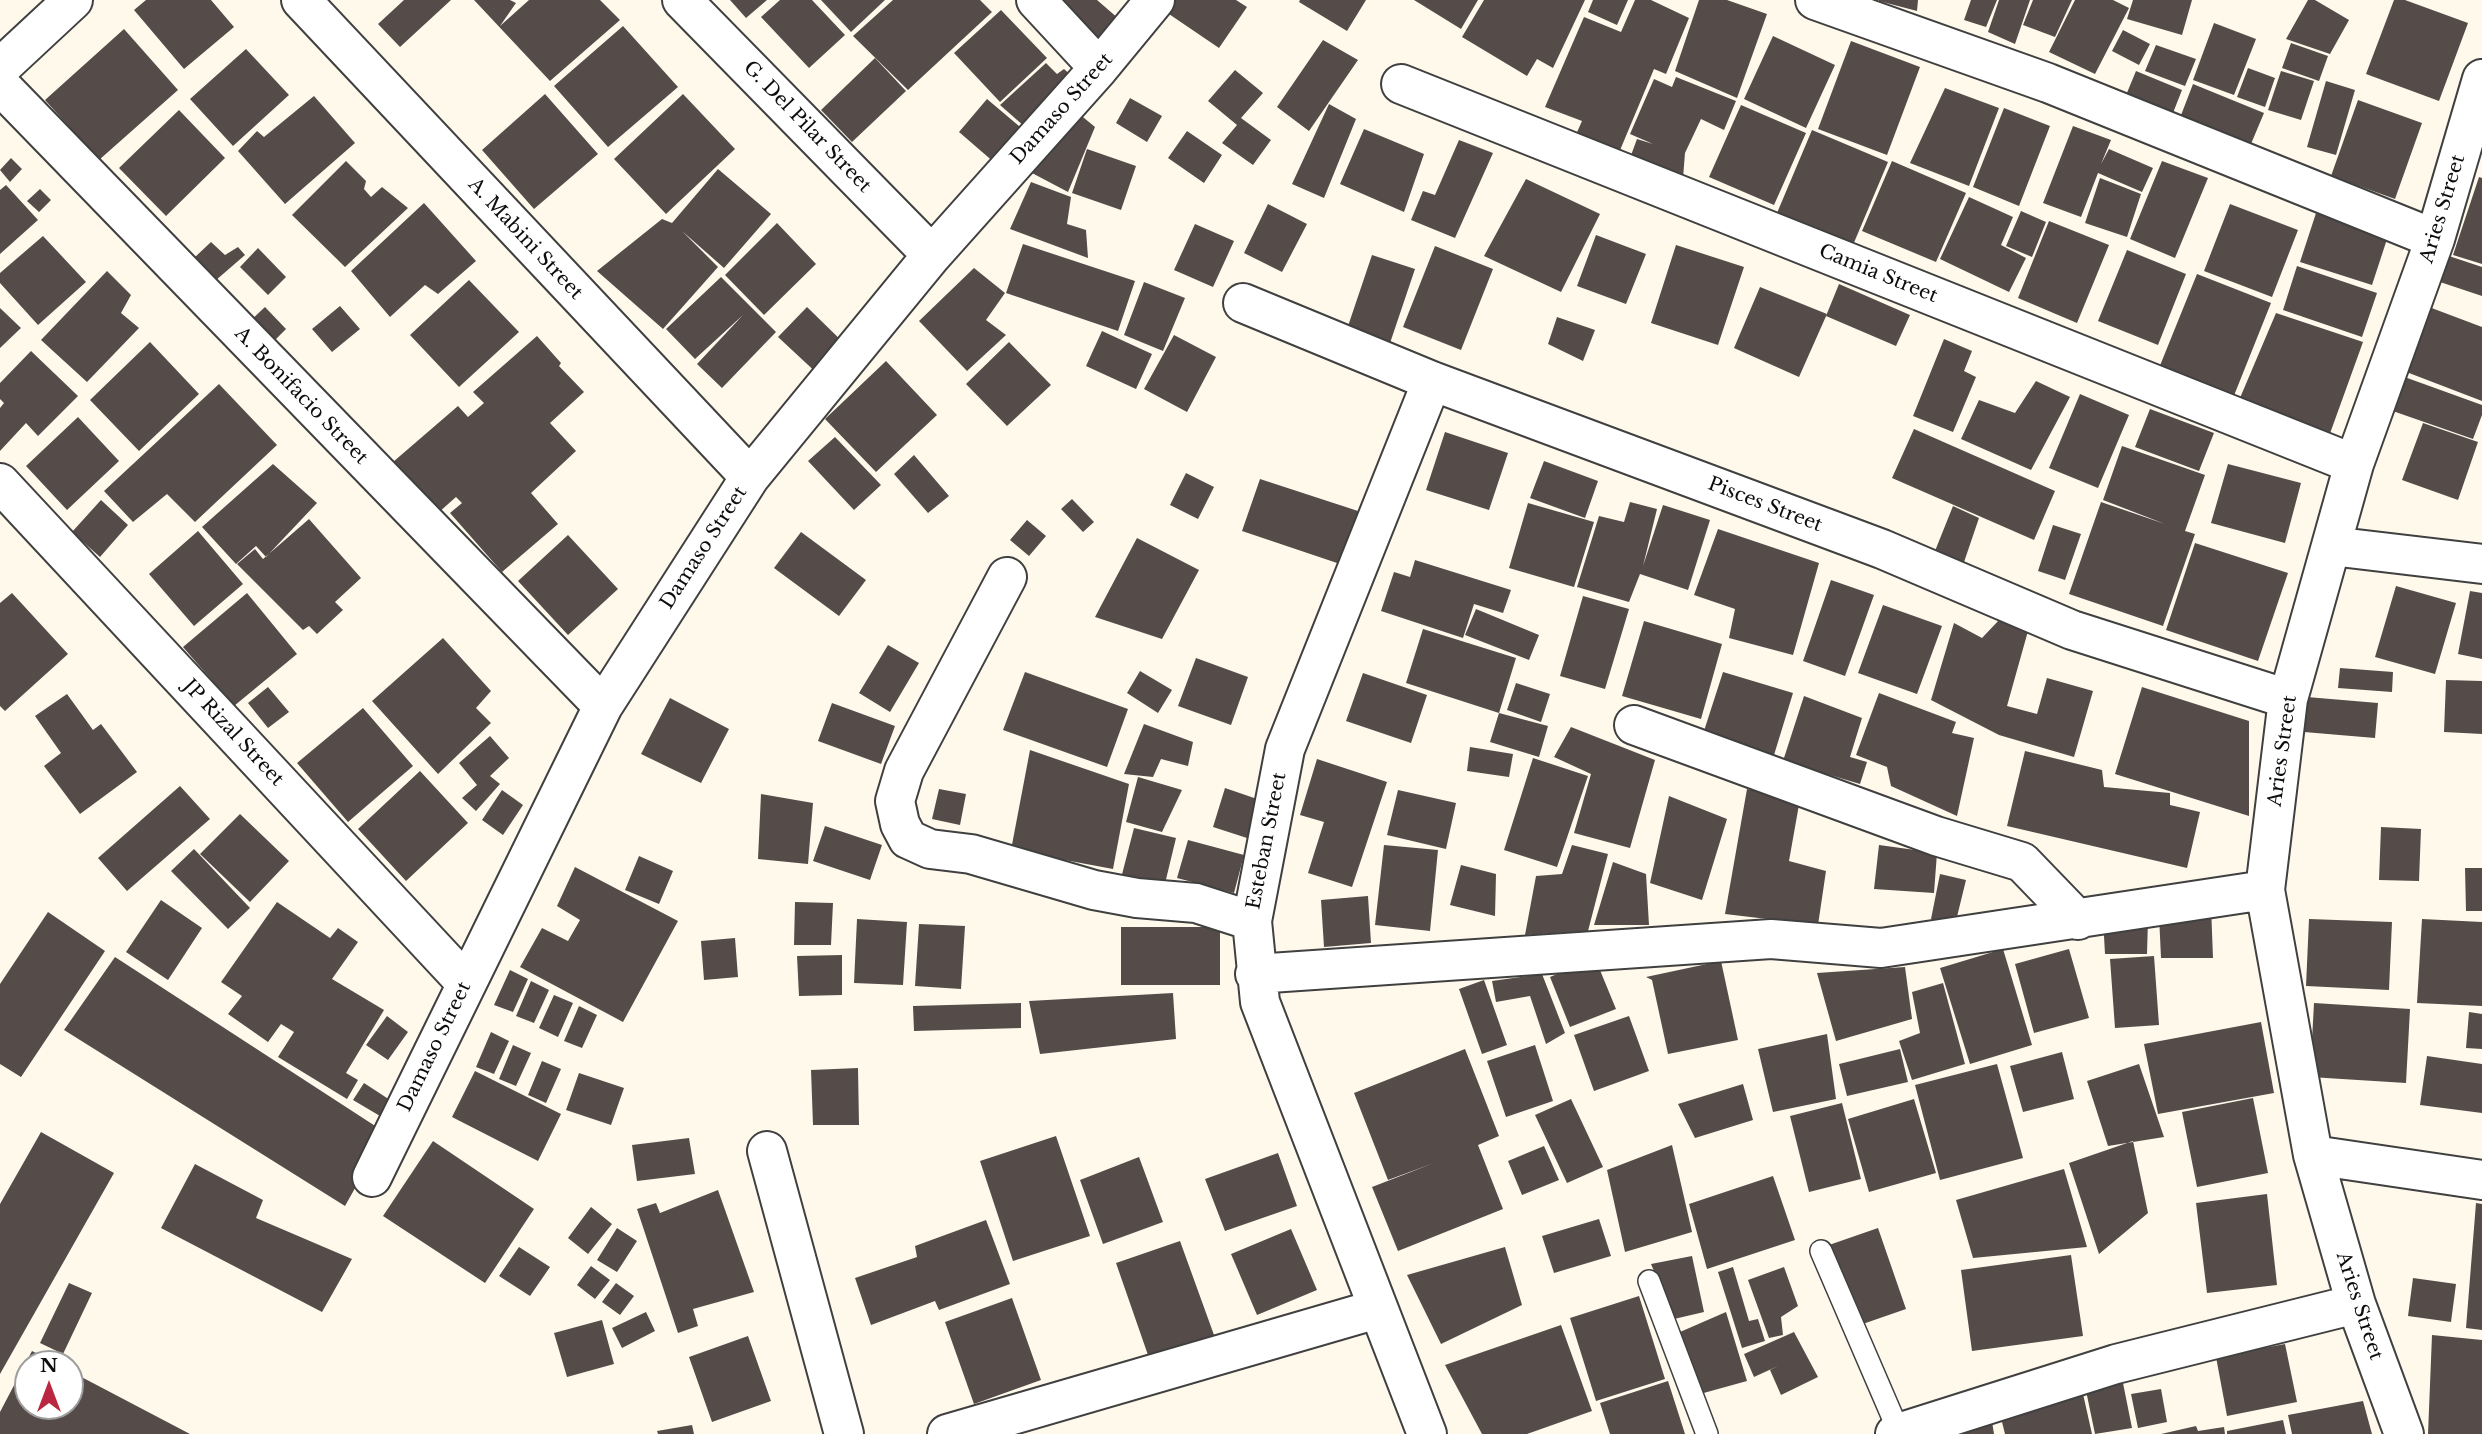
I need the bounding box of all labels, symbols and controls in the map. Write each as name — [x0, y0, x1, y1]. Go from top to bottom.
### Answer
street label: Damaso Street — [1006, 49, 1118, 169]
street label: G. Del Pilar Street — [738, 56, 876, 198]
street label: Aries Street — [2416, 152, 2470, 266]
street label: A. Mabini Street — [463, 174, 587, 304]
street label: Camia Street — [1815, 240, 1941, 308]
street label: A. Bonifacio Street — [230, 323, 372, 469]
street label: Pisces Street — [1705, 473, 1825, 537]
street label: Damaso Street — [656, 482, 752, 614]
street label: JP Rizal Street — [178, 675, 288, 791]
street label: Aries Street — [2264, 694, 2302, 808]
street label: Esteban Street — [1243, 771, 1291, 911]
street label: Damaso Street — [394, 978, 476, 1116]
street label: Aries Street — [2331, 1249, 2387, 1363]
north arrow — [14, 1350, 84, 1420]
text: N — [40, 1354, 58, 1377]

